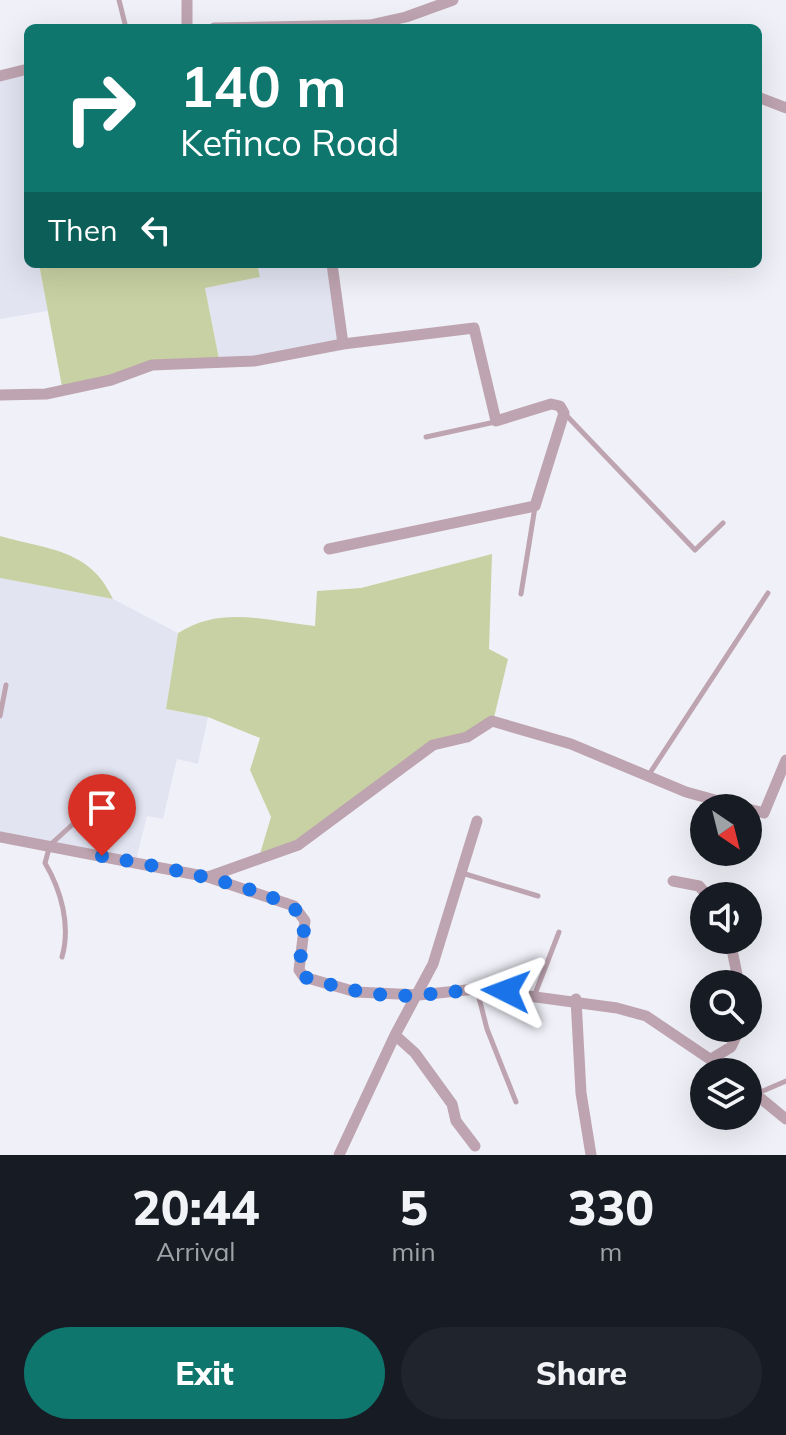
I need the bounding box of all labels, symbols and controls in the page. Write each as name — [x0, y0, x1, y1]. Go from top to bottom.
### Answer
text: 140 m — [180, 51, 347, 121]
icon: right — [48, 56, 152, 160]
text: Kefinco Road — [180, 120, 399, 165]
icon: left — [134, 208, 178, 252]
text: Then — [48, 211, 118, 249]
pin — [68, 774, 136, 856]
icon: arrive — [80, 786, 124, 830]
north arrow — [690, 794, 762, 866]
map controls — [690, 794, 762, 1130]
button: sound — [690, 882, 762, 954]
position arrow — [464, 949, 548, 1033]
button: search — [690, 970, 762, 1042]
button: layers — [690, 1058, 762, 1130]
text: 20:44 — [132, 1177, 260, 1237]
text: 5 — [399, 1177, 428, 1237]
text: 330 — [568, 1177, 654, 1237]
text: Arrival — [156, 1235, 236, 1268]
text: min — [392, 1235, 436, 1268]
text: m — [599, 1235, 622, 1268]
button: Exit — [24, 1327, 385, 1419]
button: Share — [401, 1327, 762, 1419]

